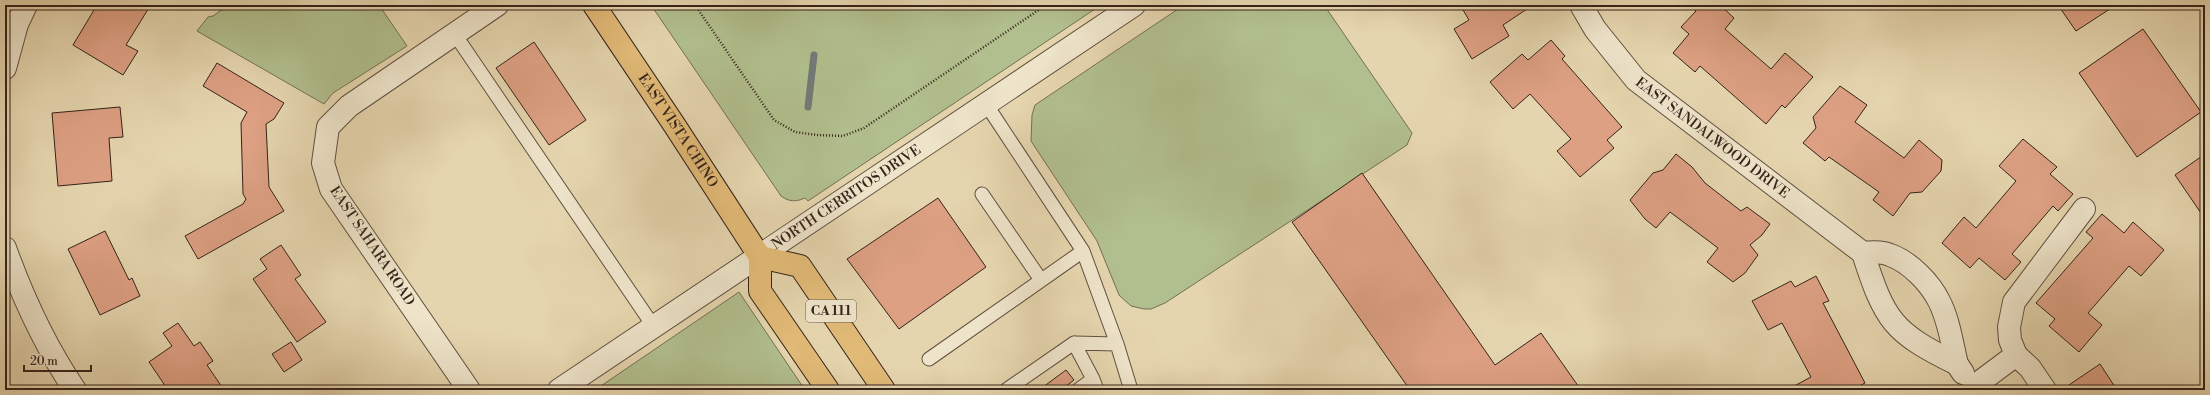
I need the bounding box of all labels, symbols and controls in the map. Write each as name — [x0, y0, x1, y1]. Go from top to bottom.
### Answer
street label: EAST VISTA CHINO — [634, 70, 722, 191]
street label: EAST SANDALWOOD DRIVE — [1632, 74, 1793, 202]
street label: NORTH CERRITOS DRIVE — [768, 141, 925, 254]
street label: EAST SAHARA ROAD — [325, 183, 419, 309]
road number: CA 111 — [806, 300, 856, 322]
scale bar — [24, 347, 91, 373]
text: 20 m — [30, 354, 58, 369]

